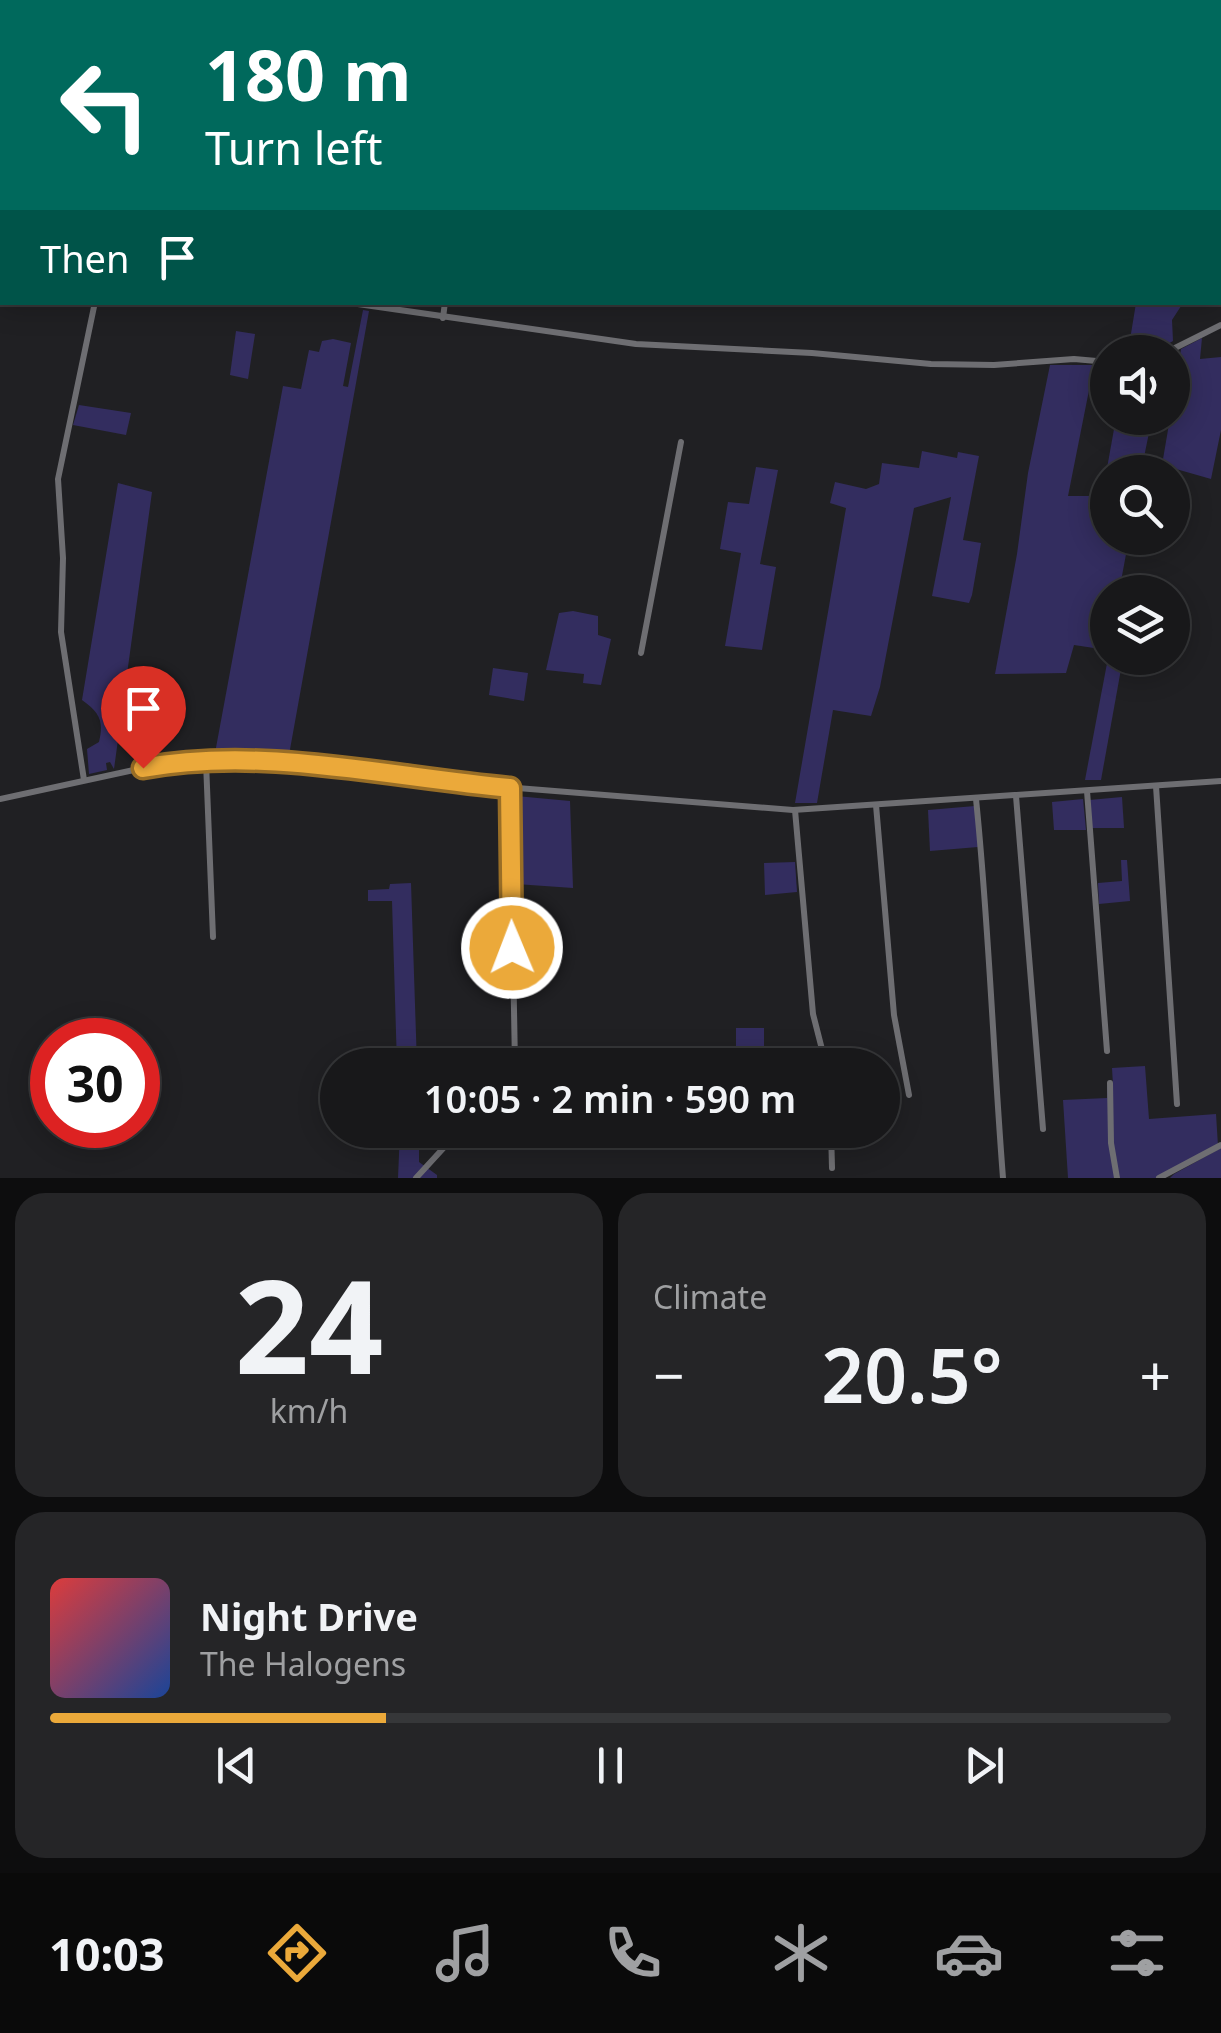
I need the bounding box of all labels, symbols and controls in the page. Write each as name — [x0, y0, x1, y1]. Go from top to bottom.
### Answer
text: 180 m — [205, 26, 412, 122]
icon: left — [40, 40, 170, 170]
text: Turn left — [205, 117, 382, 178]
icon: arrive — [150, 230, 205, 285]
text: Then — [40, 232, 130, 284]
map controls — [1090, 335, 1190, 675]
button: sound — [1090, 335, 1190, 435]
button: search — [1090, 455, 1190, 555]
button: layers — [1090, 575, 1190, 675]
pin — [101, 666, 186, 769]
icon: arrive — [116, 681, 171, 736]
position arrow — [460, 896, 564, 1000]
speed limit sign: 30 — [30, 1018, 160, 1148]
text: 10:05 · 2 min · 590 m — [424, 1072, 796, 1124]
text: 24 — [235, 1235, 383, 1412]
text: Climate — [653, 1275, 767, 1318]
text: 20.5° — [821, 1323, 1003, 1425]
text: − — [653, 1337, 684, 1412]
text: + — [1140, 1337, 1171, 1412]
text: km/h — [270, 1389, 348, 1432]
text: Night Drive — [200, 1590, 418, 1642]
text: The Halogens — [200, 1642, 406, 1685]
icon: previous — [209, 1738, 264, 1793]
icon: pause — [583, 1738, 638, 1793]
icon: next — [957, 1738, 1012, 1793]
icon: directions — [262, 1918, 332, 1988]
icon: music — [430, 1918, 500, 1988]
icon: phone — [598, 1918, 668, 1988]
icon: climate — [766, 1918, 836, 1988]
icon: car — [934, 1918, 1004, 1988]
icon: filters — [1102, 1918, 1172, 1988]
text: 10:03 — [49, 1923, 165, 1984]

